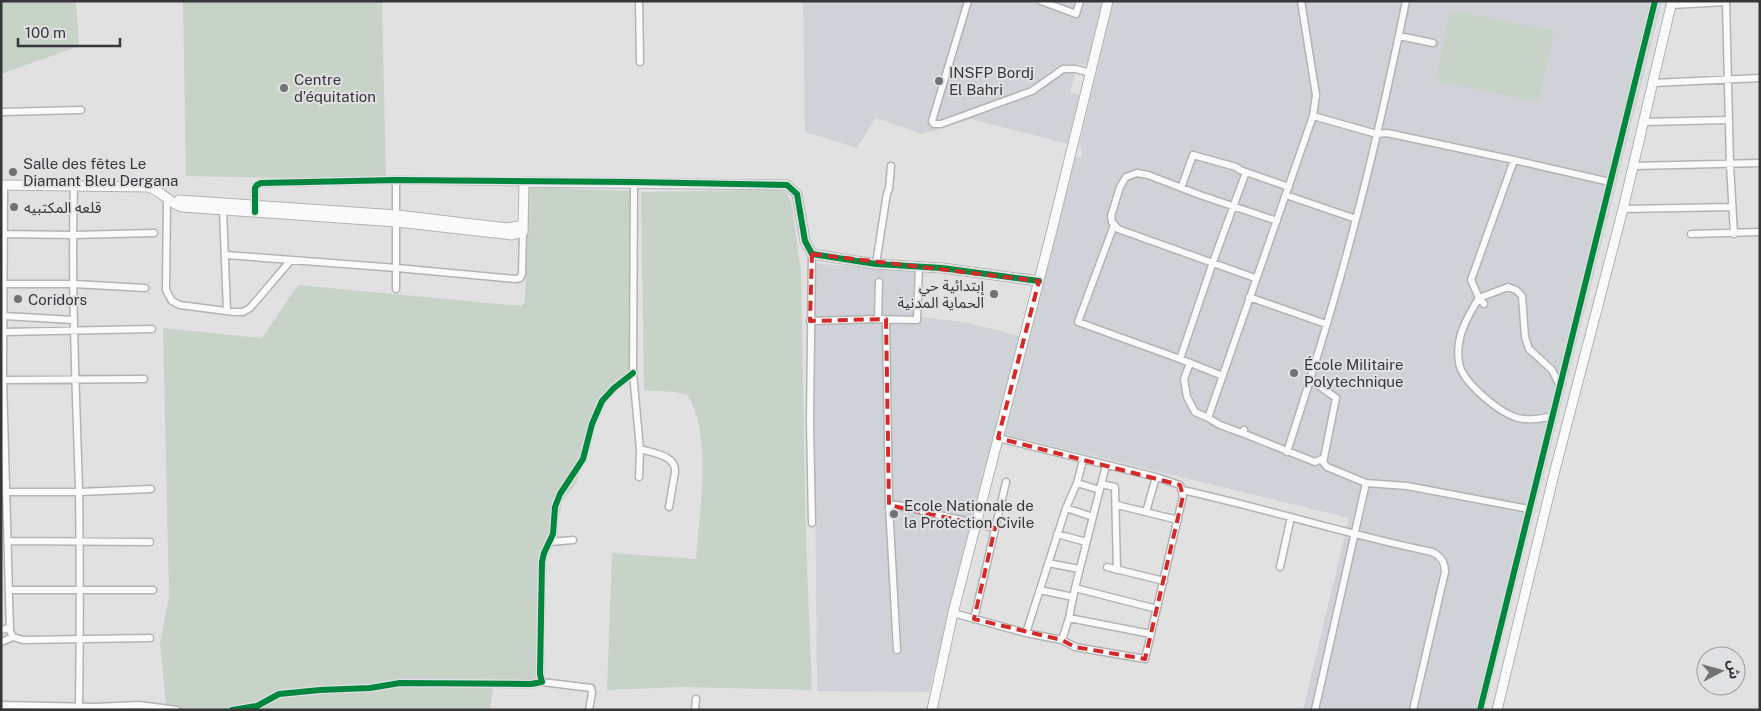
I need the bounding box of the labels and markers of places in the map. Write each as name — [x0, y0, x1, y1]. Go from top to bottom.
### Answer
place label: INSFP Bordj El Bahri — [949, 64, 1034, 98]
place label: Centre d'équitation — [294, 71, 376, 105]
marker: INSFP Bordj El Bahri — [933, 75, 945, 87]
marker: Centre d'équitation — [278, 82, 290, 94]
place label: Salle des fêtes Le Diamant Bleu Dergana — [23, 155, 178, 189]
marker: Salle des fêtes Le Diamant Bleu Dergana — [7, 166, 19, 178]
place label: قلعه المكتبيه — [24, 199, 102, 216]
marker: قلعه المكتبيه — [8, 201, 20, 213]
place label: إبتدائية حي الحماية المدنية — [897, 277, 985, 311]
marker: إبتدائية حي الحماية المدنية — [988, 288, 1000, 300]
place label: Coridors — [28, 291, 87, 308]
marker: Coridors — [12, 293, 24, 305]
place label: École Militaire Polytechnique — [1304, 356, 1404, 390]
marker: École Militaire Polytechnique — [1288, 367, 1300, 379]
place label: Ecole Nationale de la Protection Civile — [904, 497, 1034, 531]
marker: Ecole Nationale de la Protection Civile — [888, 508, 900, 520]

